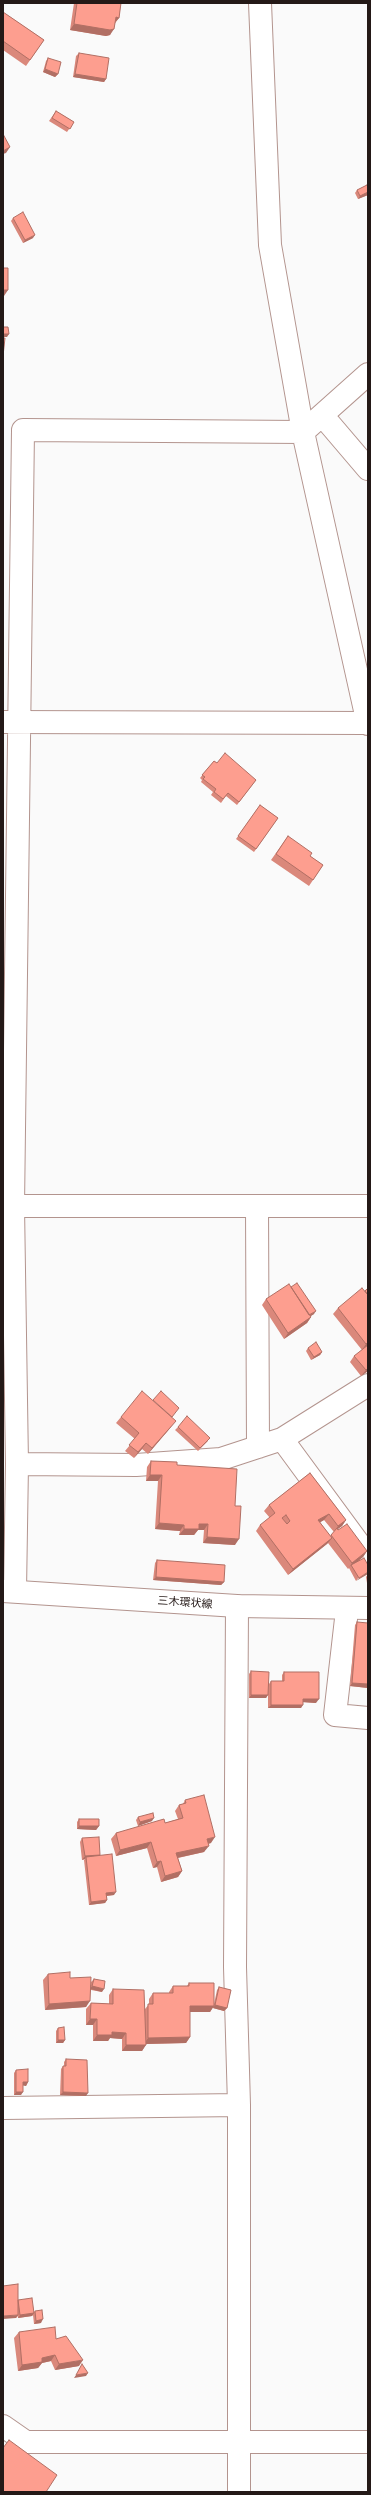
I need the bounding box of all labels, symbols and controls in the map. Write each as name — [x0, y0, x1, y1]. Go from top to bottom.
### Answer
street label: 三木環状線 — [157, 1594, 213, 1612]

